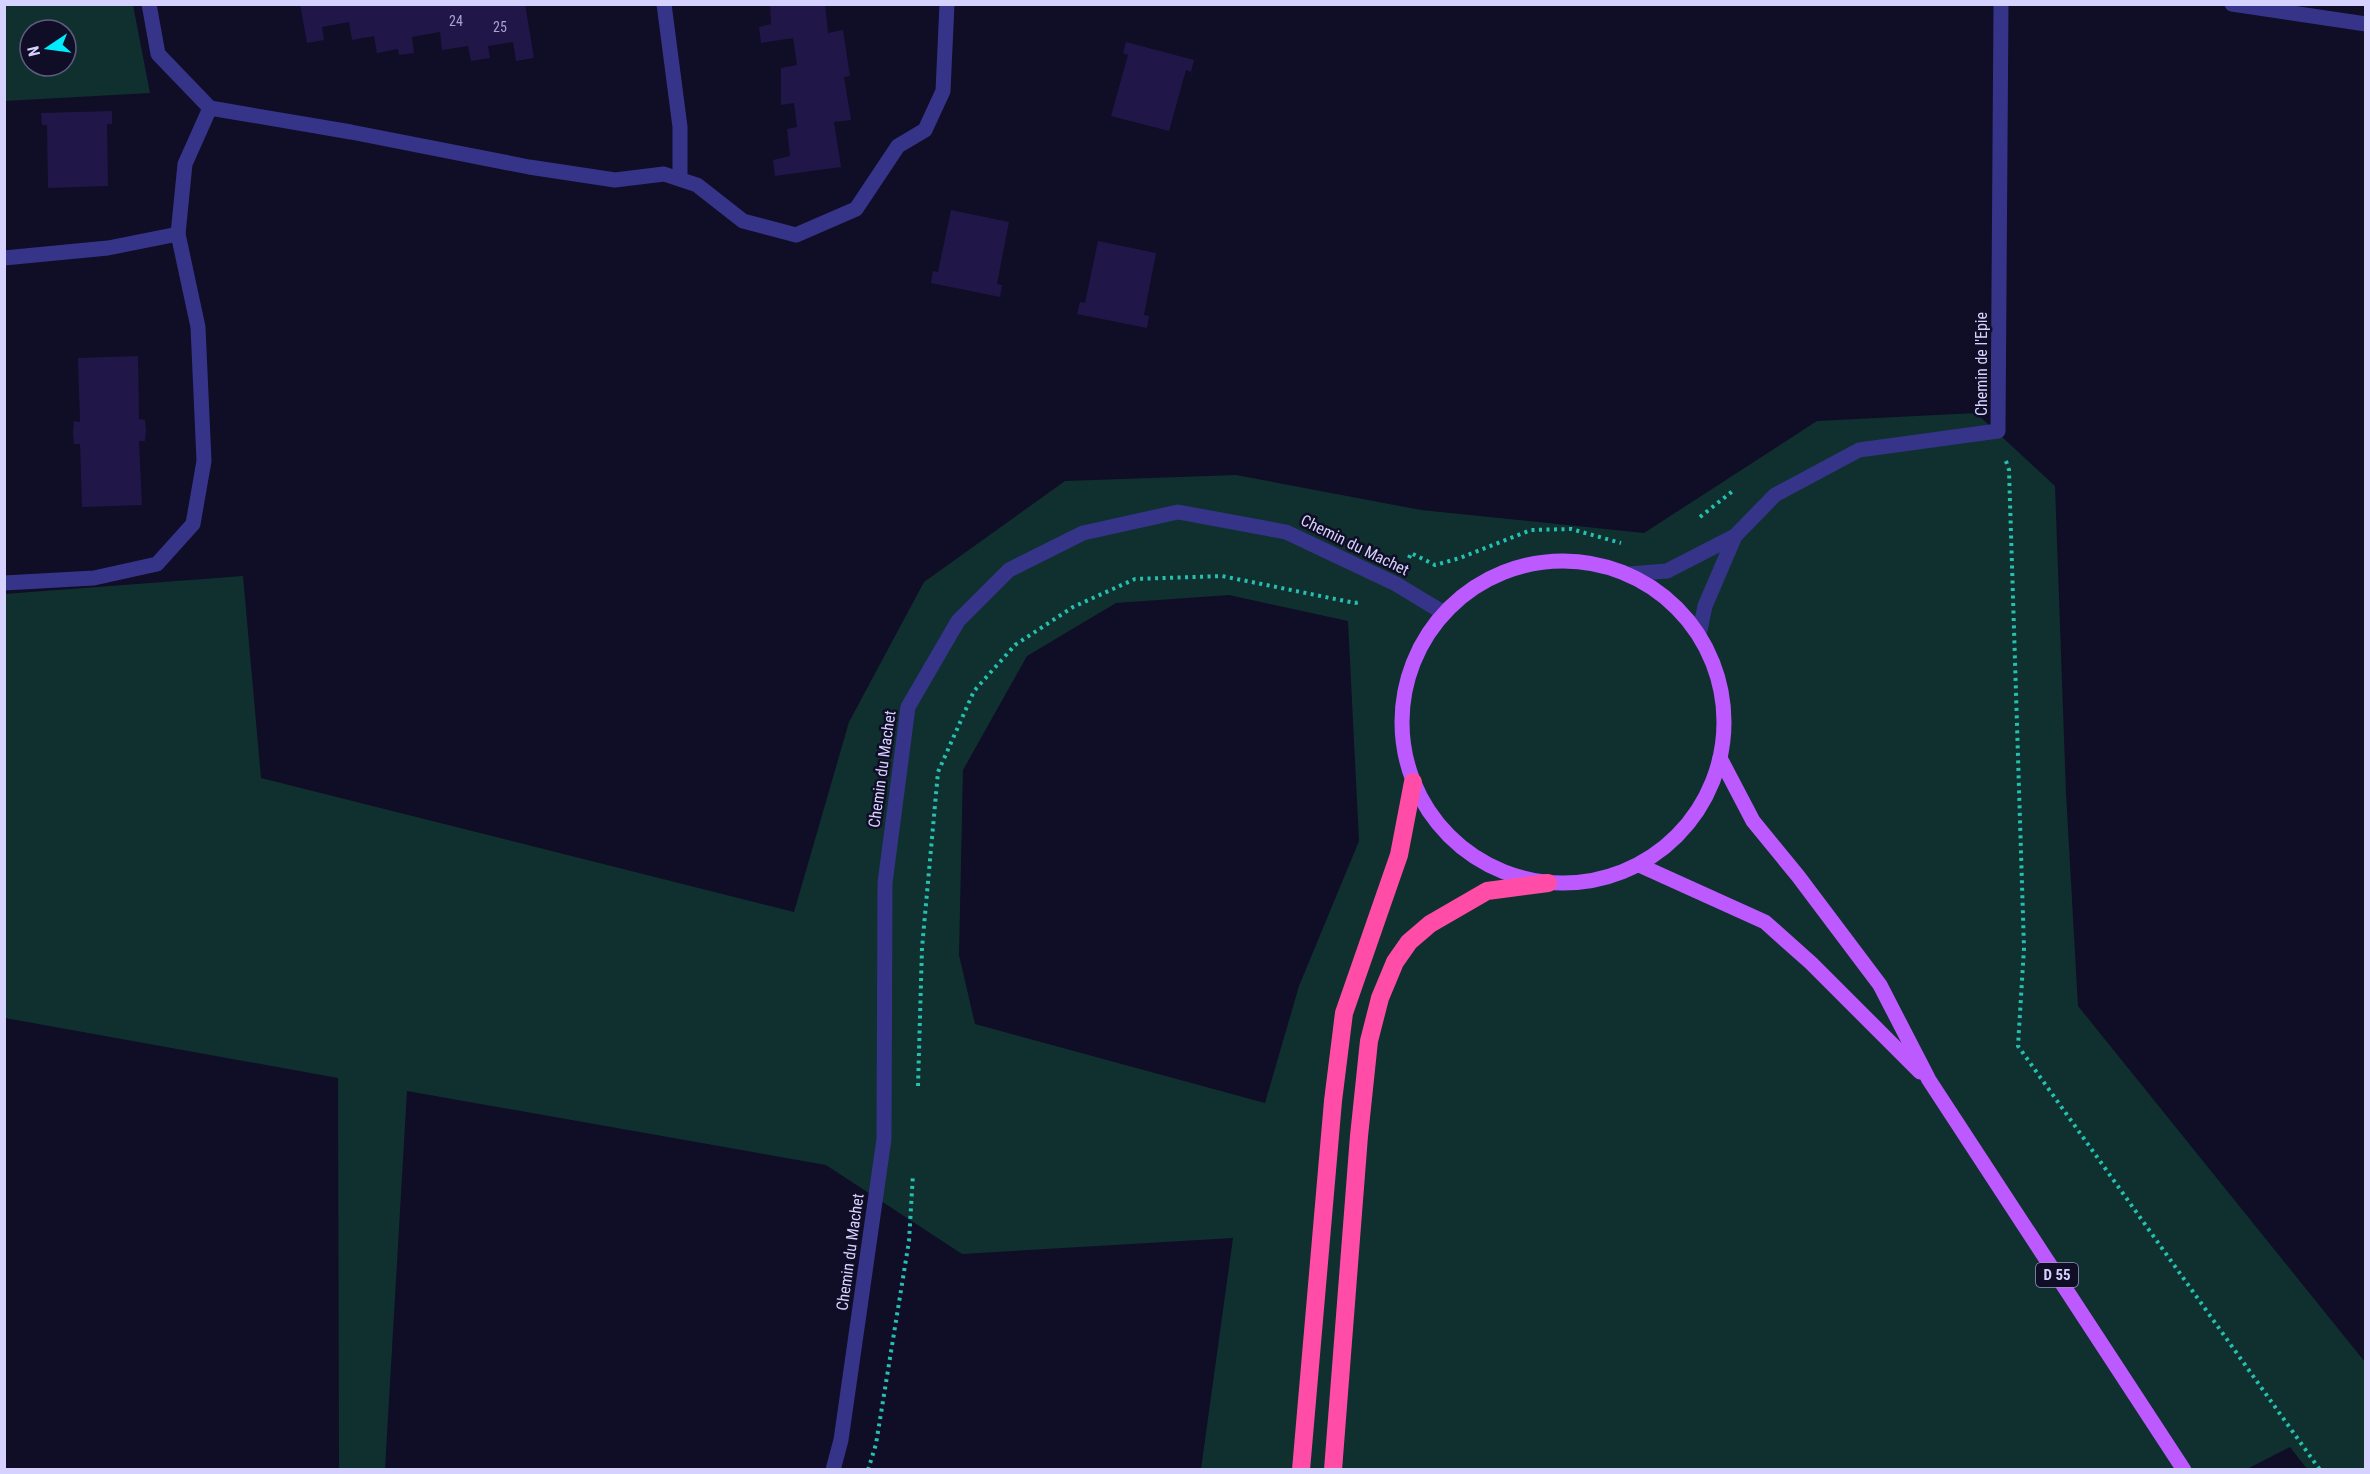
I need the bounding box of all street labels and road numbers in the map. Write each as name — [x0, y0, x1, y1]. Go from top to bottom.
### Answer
street label: Chemin de l'Epie — [1972, 312, 1991, 416]
street label: Chemin du Machet — [1298, 511, 1412, 579]
street label: Chemin du Machet — [864, 709, 900, 829]
street label: Chemin du Machet — [832, 1192, 868, 1312]
road number: D 55 — [2036, 1263, 2078, 1287]

